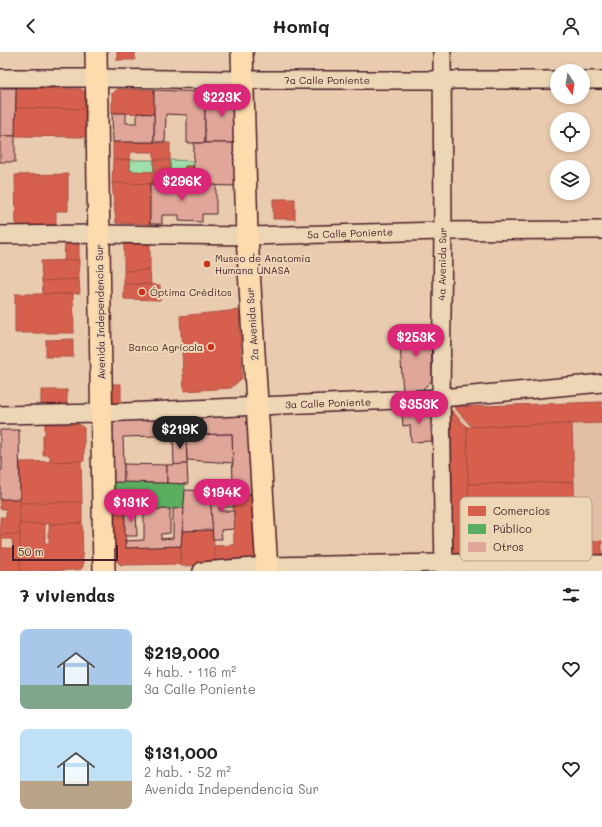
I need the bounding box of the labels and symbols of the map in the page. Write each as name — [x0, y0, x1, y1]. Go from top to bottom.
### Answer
north arrow — [550, 64, 590, 104]
street label: 7a Calle Poniente — [284, 73, 370, 87]
pin: $223K — [194, 84, 250, 118]
pin: $296K — [154, 168, 210, 202]
street label: 5a Calle Poniente — [307, 225, 393, 241]
street label: 4a Avenida Sur — [434, 227, 450, 301]
street label: Avenida Independencia Sur — [92, 245, 108, 379]
place label: Museo de Anatomia Humana UNASA — [215, 251, 311, 277]
marker: Museo de Anatomia Humana UNASA — [202, 259, 212, 269]
place label: Óptima Créditos — [150, 285, 232, 299]
marker: Óptima Créditos — [137, 287, 147, 297]
street label: 2a Avenida Sur — [242, 287, 262, 361]
pin: $253K — [388, 324, 444, 358]
place label: Banco Agrícola — [129, 340, 203, 354]
marker: Banco Agrícola — [206, 342, 216, 352]
pin: $353K — [391, 391, 447, 425]
street label: 3a Calle Poniente — [285, 395, 371, 411]
pin: $219K — [152, 416, 208, 450]
pin: $194K — [194, 479, 250, 513]
pin: $131K — [103, 489, 159, 523]
legend — [460, 497, 592, 561]
text: Comercios — [493, 503, 550, 518]
text: Público — [493, 521, 532, 536]
text: Otros — [493, 539, 524, 554]
scale bar — [12, 543, 118, 562]

